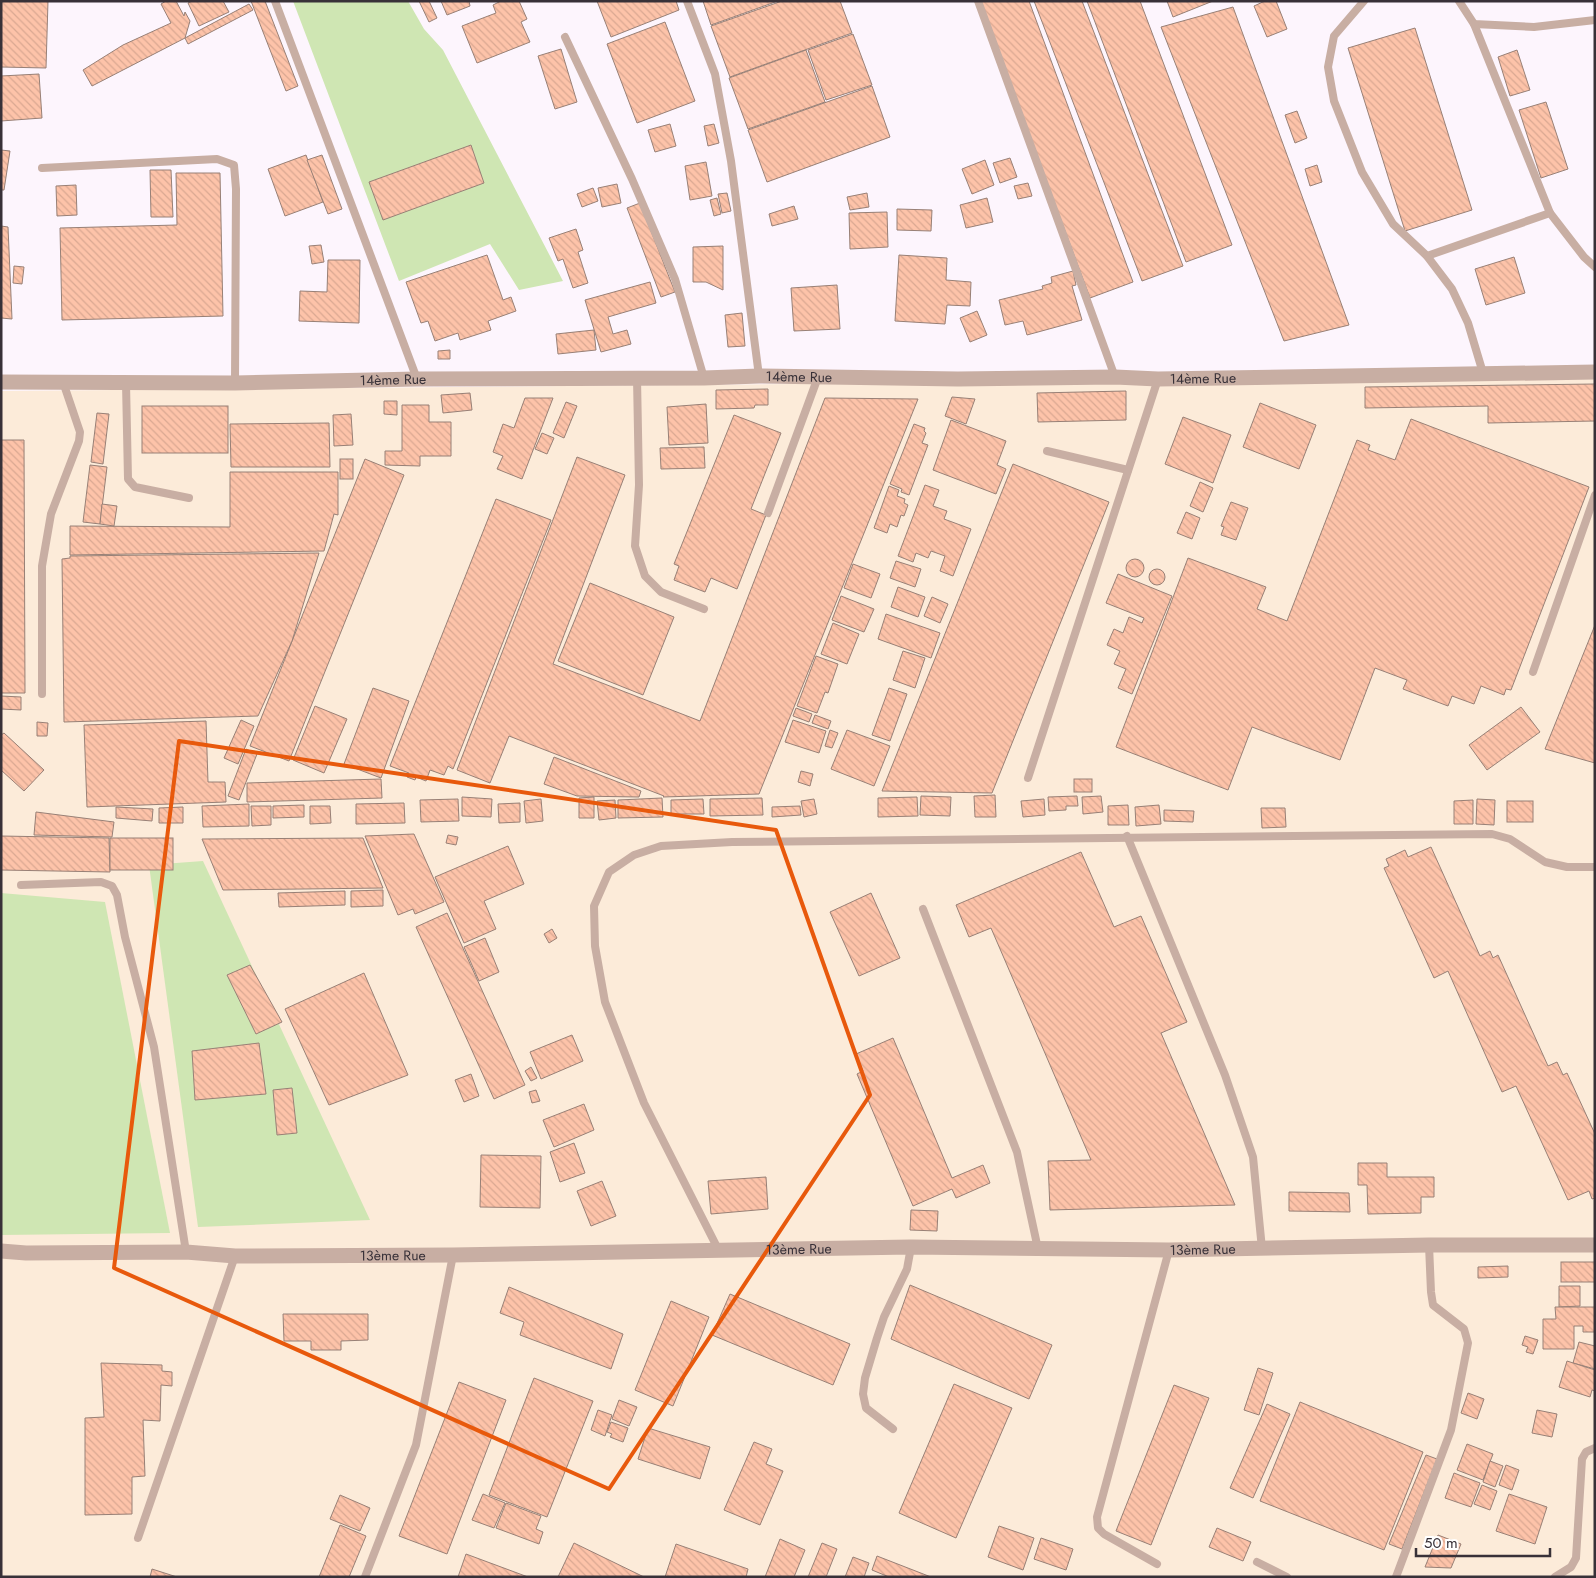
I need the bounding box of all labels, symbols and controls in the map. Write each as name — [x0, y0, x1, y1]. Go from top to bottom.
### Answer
street label: 14ème Rue — [766, 366, 832, 387]
street label: 14ème Rue — [1169, 368, 1236, 389]
street label: 14ème Rue — [360, 369, 426, 390]
street label: 13ème Rue — [766, 1238, 832, 1260]
street label: 13ème Rue — [1169, 1239, 1236, 1260]
street label: 13ème Rue — [360, 1245, 426, 1265]
scale bar — [1416, 1526, 1550, 1558]
text: 50 m — [1424, 1532, 1458, 1554]

